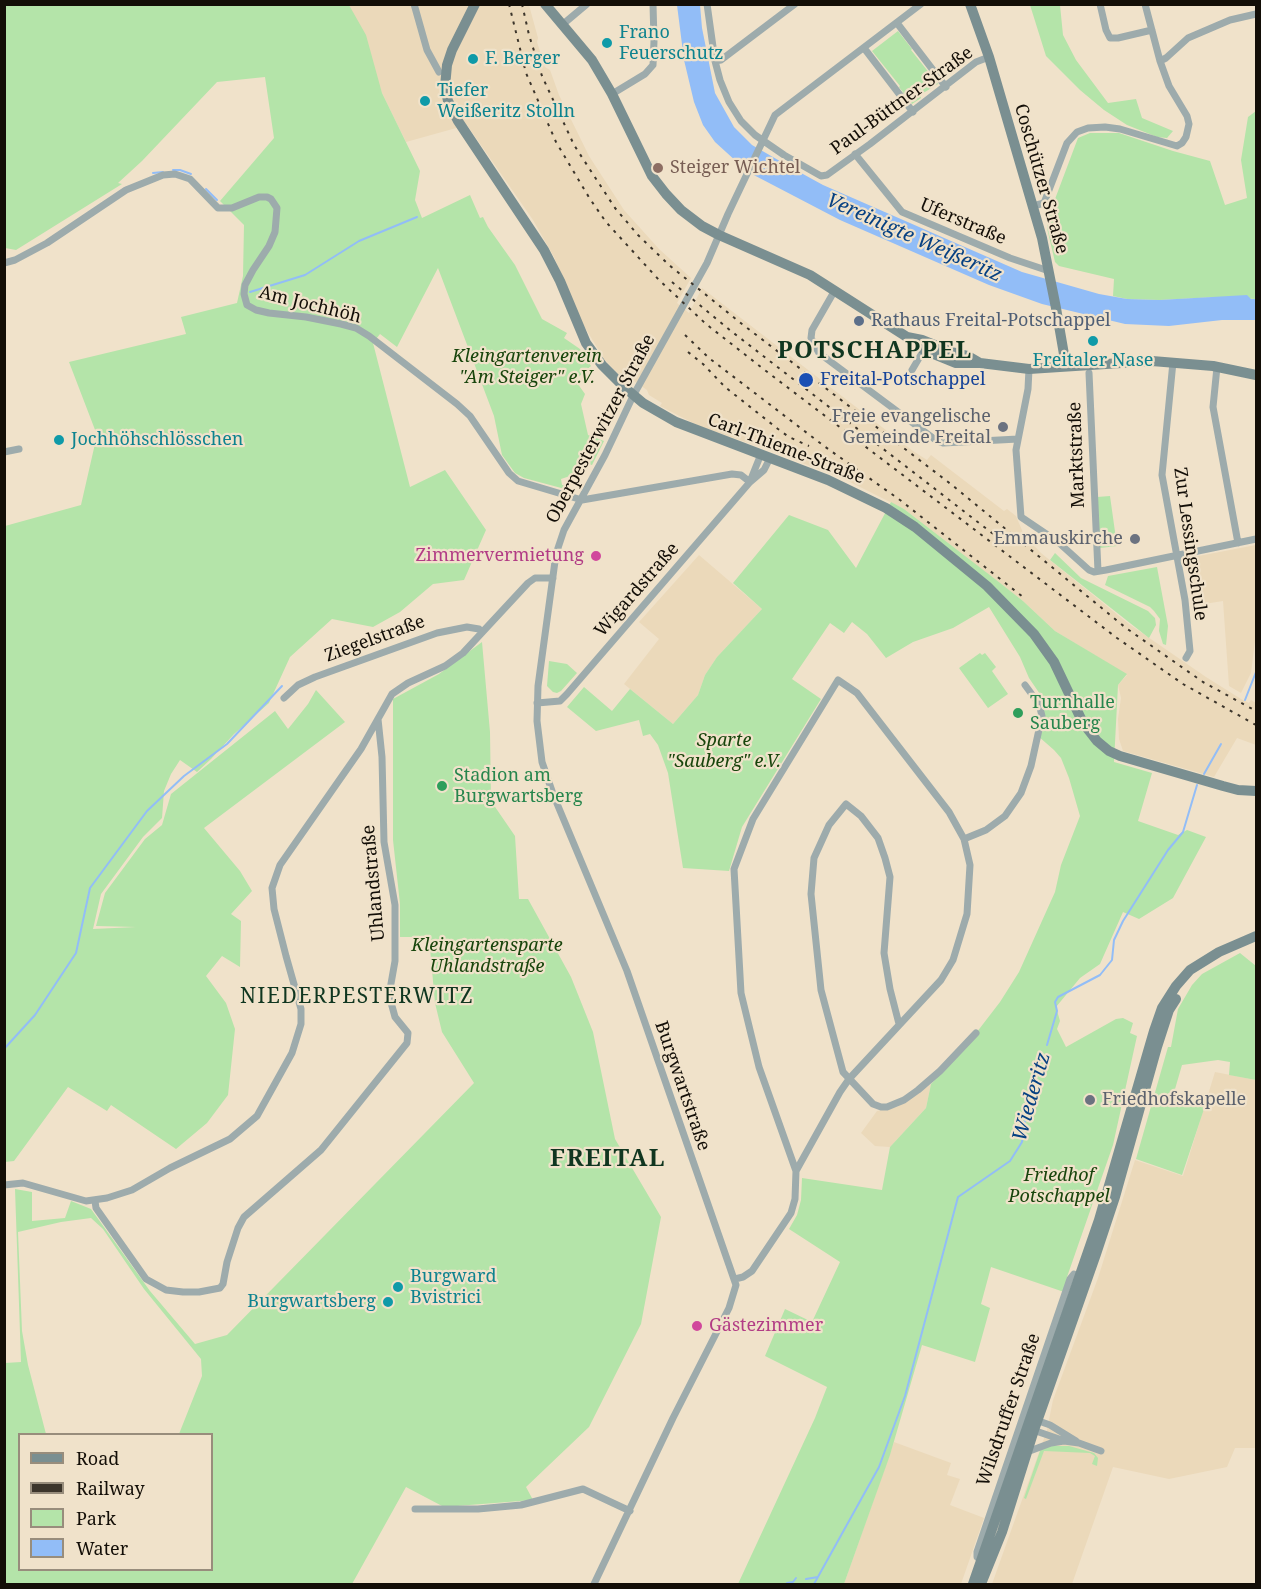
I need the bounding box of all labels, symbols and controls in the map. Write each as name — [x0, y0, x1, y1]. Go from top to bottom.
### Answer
place label: Frano Feuerschutz — [619, 22, 723, 64]
marker: Frano Feuerschutz — [600, 36, 614, 50]
street label: Paul-Büttner-Straße — [827, 42, 977, 160]
place label: F. Berger — [485, 48, 560, 70]
marker: F. Berger — [466, 52, 480, 66]
place label: Tiefer Weißeritz Stolln — [437, 80, 575, 122]
marker: Tiefer Weißeritz Stolln — [418, 94, 432, 108]
street label: Coschützer Straße — [1009, 101, 1073, 257]
place label: Steiger Wichtel — [670, 157, 800, 179]
marker: Steiger Wichtel — [651, 161, 665, 175]
water label: Vereinigte Weißeritz — [822, 188, 1006, 288]
street label: Uferstraße — [917, 194, 1009, 250]
street label: Am Jochhöh — [257, 282, 363, 328]
place label: Rathaus Freital-Potschappel — [871, 310, 1111, 332]
marker: Rathaus Freital-Potschappel — [852, 314, 866, 328]
street label: Oberpesterwitzer Straße — [542, 331, 660, 527]
marker: Freitaler Nase — [1086, 334, 1100, 348]
district label: POTSCHAPPEL — [777, 337, 973, 365]
park label: Kleingartenverein "Am Steiger" e.V. — [452, 346, 602, 388]
place label: Freitaler Nase — [1033, 350, 1153, 372]
place label: Freital-Potschappel — [820, 369, 986, 391]
marker: Freital-Potschappel — [797, 371, 815, 389]
street label: Marktstraße — [1064, 401, 1090, 509]
place label: Freie evangelische Gemeinde Freital — [832, 406, 991, 448]
street label: Carl-Thieme-Straße — [704, 409, 868, 489]
marker: Freie evangelische Gemeinde Freital — [996, 420, 1010, 434]
place label: Jochhöhschlösschen — [71, 429, 243, 451]
marker: Jochhöhschlösschen — [52, 433, 66, 447]
street label: Zur Lessingschule — [1169, 466, 1211, 622]
place label: Emmauskirche — [993, 528, 1123, 550]
marker: Emmauskirche — [1128, 532, 1142, 546]
street label: Wigardstraße — [590, 538, 684, 642]
place label: Zimmervermietung — [415, 545, 584, 567]
marker: Zimmervermietung — [589, 549, 603, 563]
street label: Ziegelstraße — [322, 611, 428, 667]
place label: Turnhalle Sauberg — [1030, 692, 1115, 734]
marker: Turnhalle Sauberg — [1011, 706, 1025, 720]
park label: Sparte "Sauberg" e.V. — [667, 730, 781, 772]
place label: Stadion am Burgwartsberg — [454, 765, 583, 808]
marker: Stadion am Burgwartsberg — [435, 779, 449, 793]
street label: Uhlandstraße — [358, 824, 390, 942]
park label: Kleingartensparte Uhlandstraße — [411, 935, 563, 978]
district label: NIEDERPESTERWITZ — [240, 984, 474, 1010]
street label: Burgwartstraße — [650, 1018, 714, 1154]
water label: Wiederitz — [1008, 1050, 1056, 1144]
place label: Friedhofskapelle — [1102, 1089, 1246, 1111]
marker: Friedhofskapelle — [1083, 1093, 1097, 1107]
district label: FREITAL — [550, 1145, 666, 1173]
park label: Friedhof Potschappel — [1008, 1165, 1110, 1208]
place label: Burgward Bvistrici — [410, 1266, 497, 1308]
marker: Burgward Bvistrici — [391, 1280, 405, 1294]
place label: Burgwartsberg — [247, 1291, 376, 1313]
marker: Burgwartsberg — [381, 1295, 395, 1309]
place label: Gästezimmer — [709, 1315, 823, 1337]
marker: Gästezimmer — [690, 1319, 704, 1333]
street label: Wilsdruffer Straße — [973, 1331, 1045, 1489]
legend — [18, 1433, 213, 1571]
text: Road — [76, 1446, 119, 1470]
text: Railway — [76, 1476, 145, 1500]
text: Park — [76, 1506, 116, 1530]
text: Water — [76, 1536, 128, 1560]

